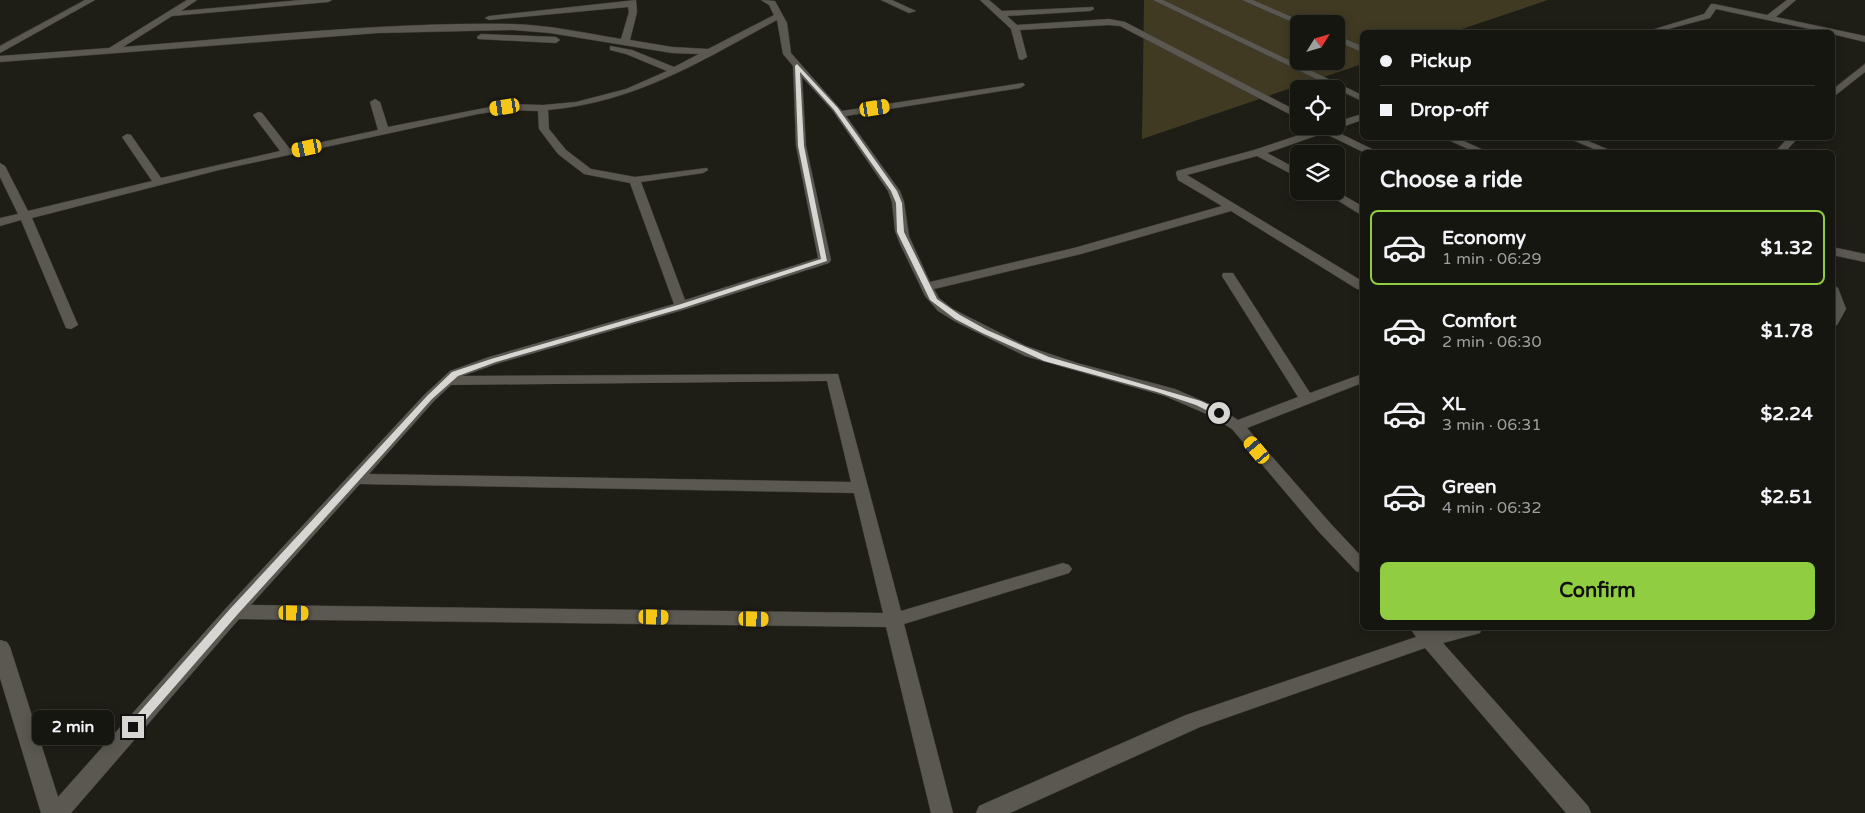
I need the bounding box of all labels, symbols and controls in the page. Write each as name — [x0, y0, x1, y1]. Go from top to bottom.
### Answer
north arrow — [1290, 15, 1345, 70]
map controls — [1290, 15, 1345, 200]
text: Pickup — [1410, 50, 1471, 72]
button: locate — [1290, 80, 1345, 135]
car — [489, 97, 520, 117]
car — [859, 98, 890, 118]
text: Drop-off — [1410, 99, 1489, 121]
car — [290, 138, 323, 158]
button: layers — [1290, 145, 1345, 200]
text: Choose a ride — [1380, 167, 1523, 193]
icon: car — [1382, 225, 1427, 270]
text: Economy — [1442, 227, 1526, 249]
text: $1.32 — [1761, 237, 1813, 259]
text: 1 min · 06:29 — [1442, 249, 1541, 269]
icon: car — [1382, 308, 1427, 353]
text: Comfort — [1442, 310, 1516, 332]
text: $1.78 — [1761, 320, 1813, 342]
text: 2 min · 06:30 — [1442, 332, 1541, 352]
icon: car — [1382, 391, 1427, 436]
text: XL — [1442, 393, 1466, 415]
route start — [1208, 402, 1230, 424]
text: $2.24 — [1761, 403, 1813, 425]
text: 3 min · 06:31 — [1442, 415, 1541, 435]
car — [1241, 434, 1272, 466]
icon: car — [1382, 474, 1427, 519]
text: Green — [1442, 476, 1496, 498]
text: $2.51 — [1761, 486, 1813, 508]
text: 4 min · 06:32 — [1442, 498, 1541, 518]
button: Confirm — [1380, 562, 1815, 620]
car — [278, 605, 309, 621]
car — [638, 609, 669, 625]
car — [738, 611, 769, 627]
callout: 2 min — [33, 710, 116, 744]
route end — [122, 716, 144, 738]
text: 2 min — [52, 717, 94, 737]

